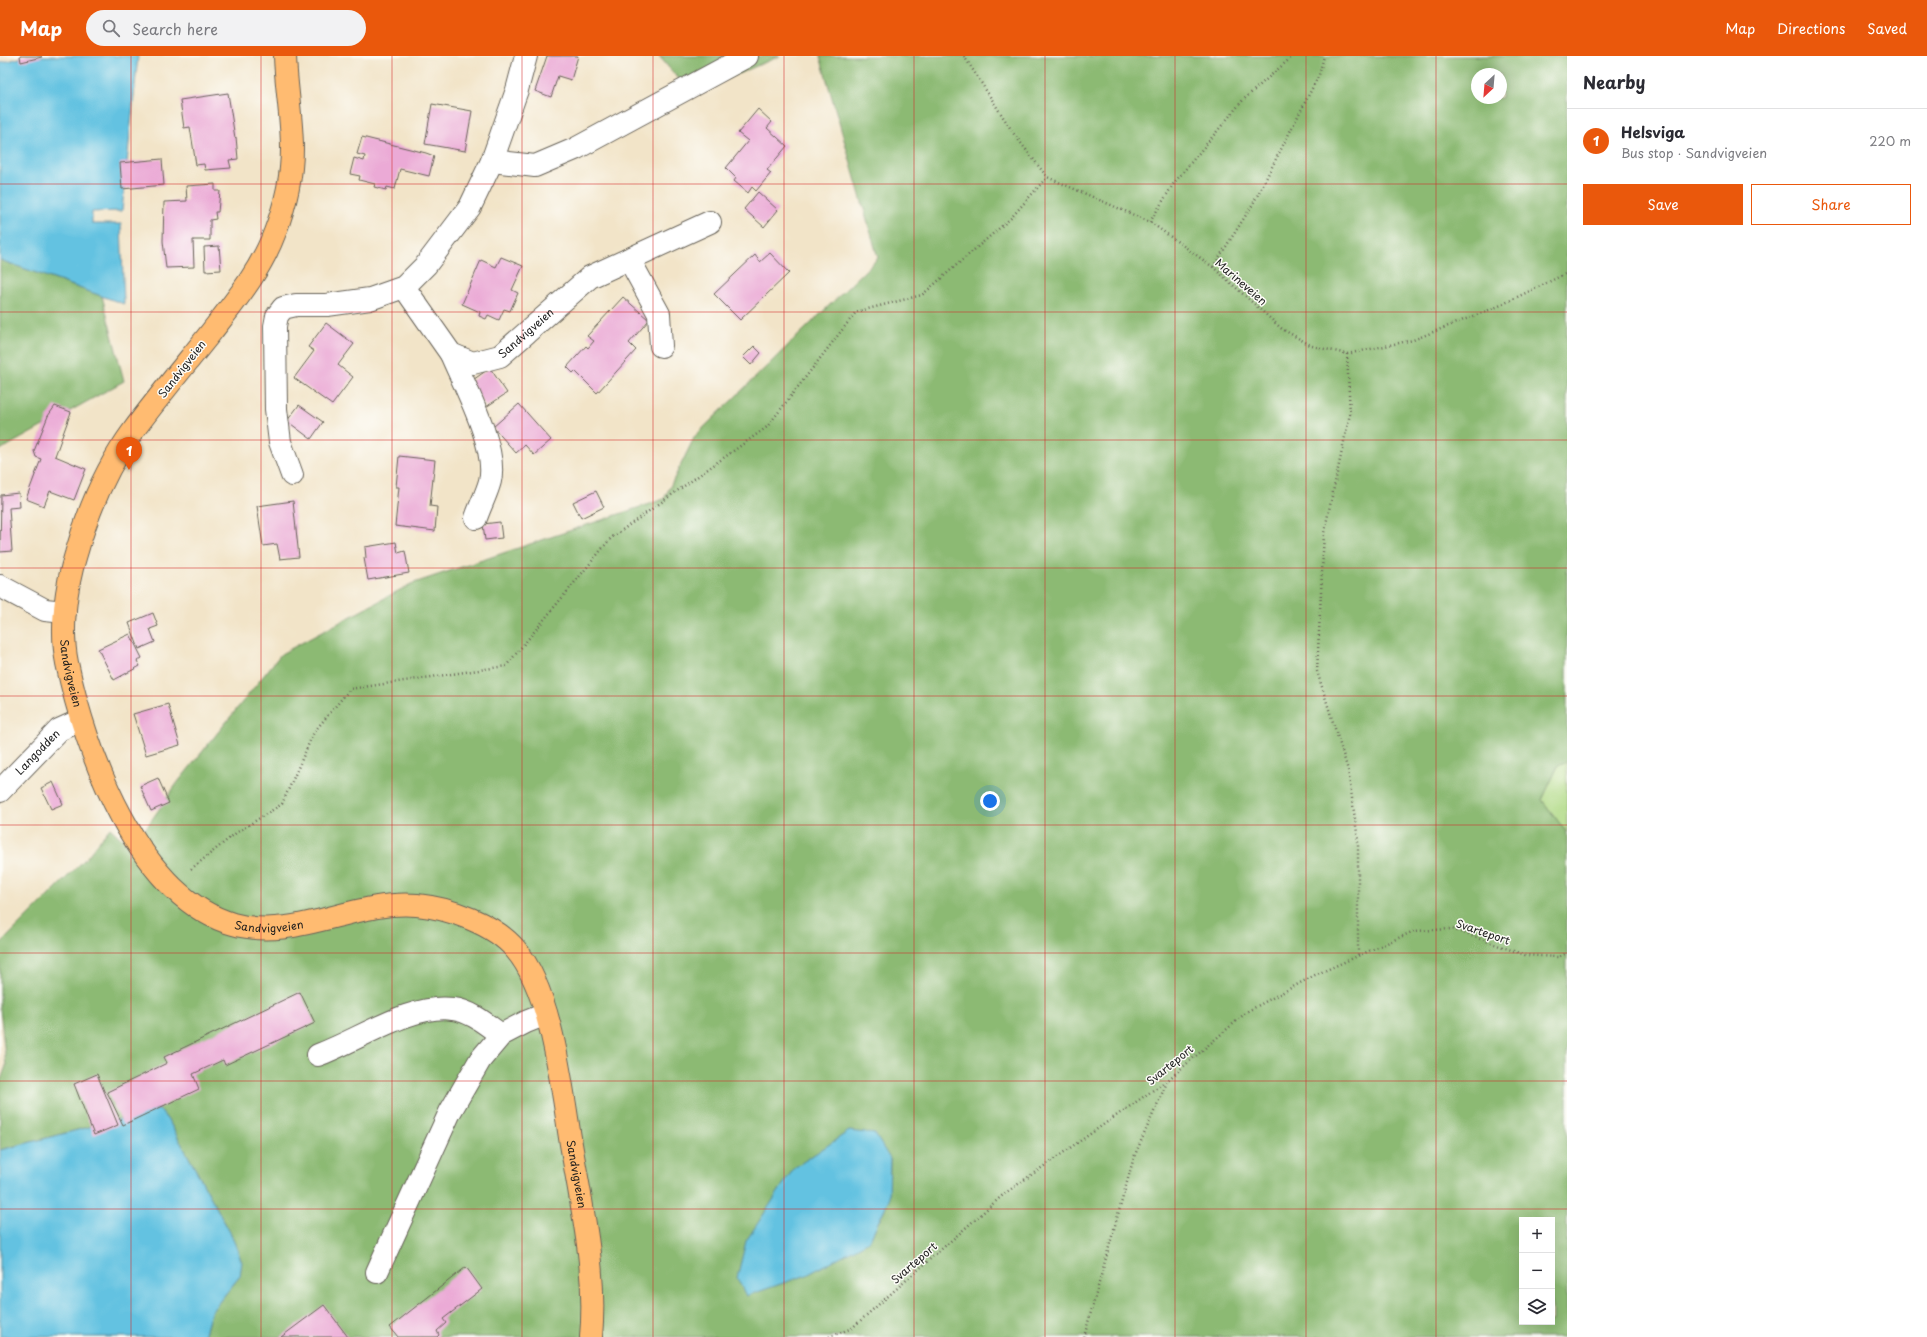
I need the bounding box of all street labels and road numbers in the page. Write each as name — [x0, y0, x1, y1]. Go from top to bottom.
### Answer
street label: Marineveien — [1212, 254, 1271, 309]
street label: Sandvigveien — [494, 304, 557, 362]
street label: Sandvigveien — [154, 336, 210, 401]
street label: Sandvigveien — [56, 639, 86, 709]
street label: Langodden — [11, 725, 63, 779]
street label: Svarteport — [1454, 914, 1513, 949]
street label: Sandvigveien — [233, 915, 305, 936]
street label: Svarteport — [1143, 1040, 1197, 1089]
street label: Sandvigveien — [562, 1139, 591, 1210]
street label: Svarteport — [887, 1237, 941, 1287]

